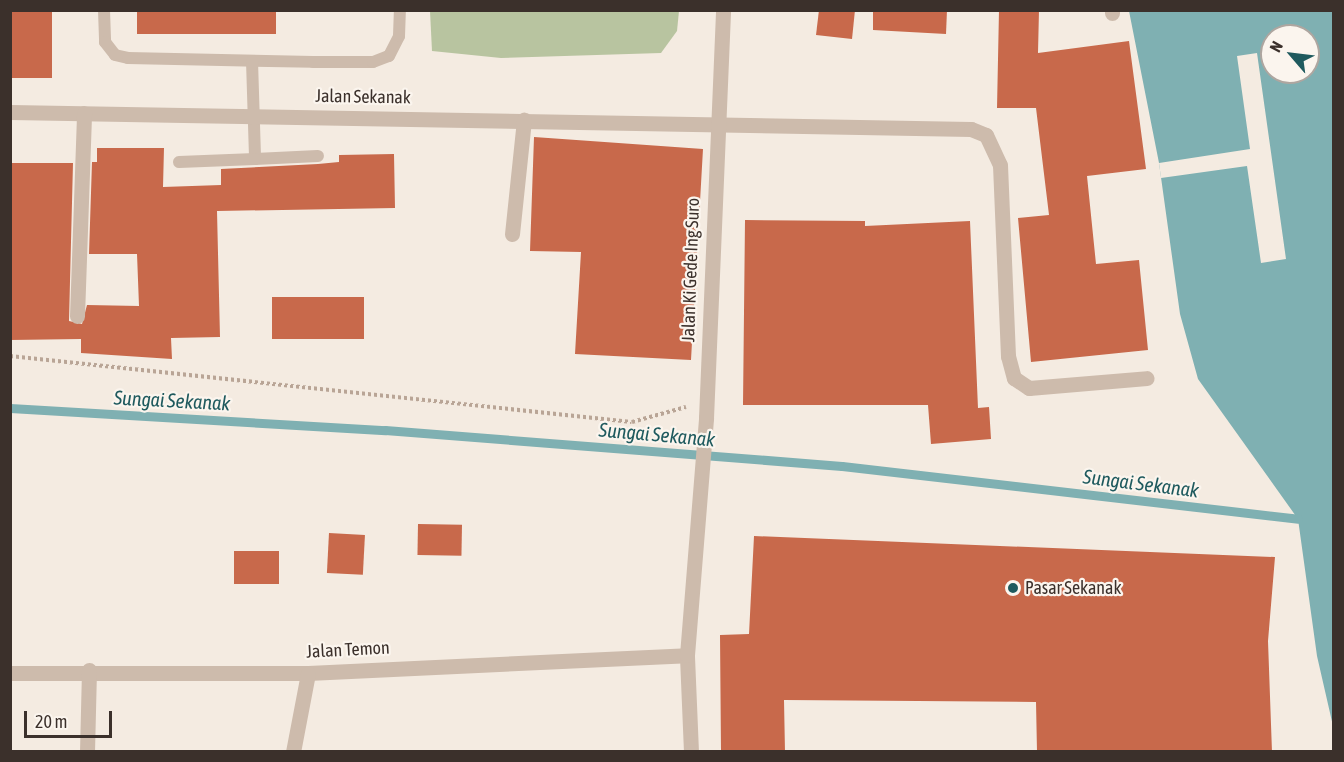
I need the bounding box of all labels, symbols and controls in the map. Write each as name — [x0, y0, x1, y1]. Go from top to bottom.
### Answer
north arrow — [1260, 24, 1320, 84]
text: N — [1266, 38, 1286, 55]
street label: Jalan Sekanak — [315, 85, 411, 109]
street label: Jalan Ki Gede Ing Suro — [678, 198, 704, 342]
water label: Sungai Sekanak — [113, 385, 231, 415]
water label: Sungai Sekanak — [598, 417, 716, 451]
water label: Sungai Sekanak — [1082, 464, 1200, 502]
place label: Pasar Sekanak — [1025, 577, 1121, 599]
marker: Pasar Sekanak — [1006, 581, 1020, 595]
street label: Jalan Temon — [306, 637, 390, 663]
scale bar — [27, 699, 116, 737]
text: 20 m — [35, 711, 67, 732]

